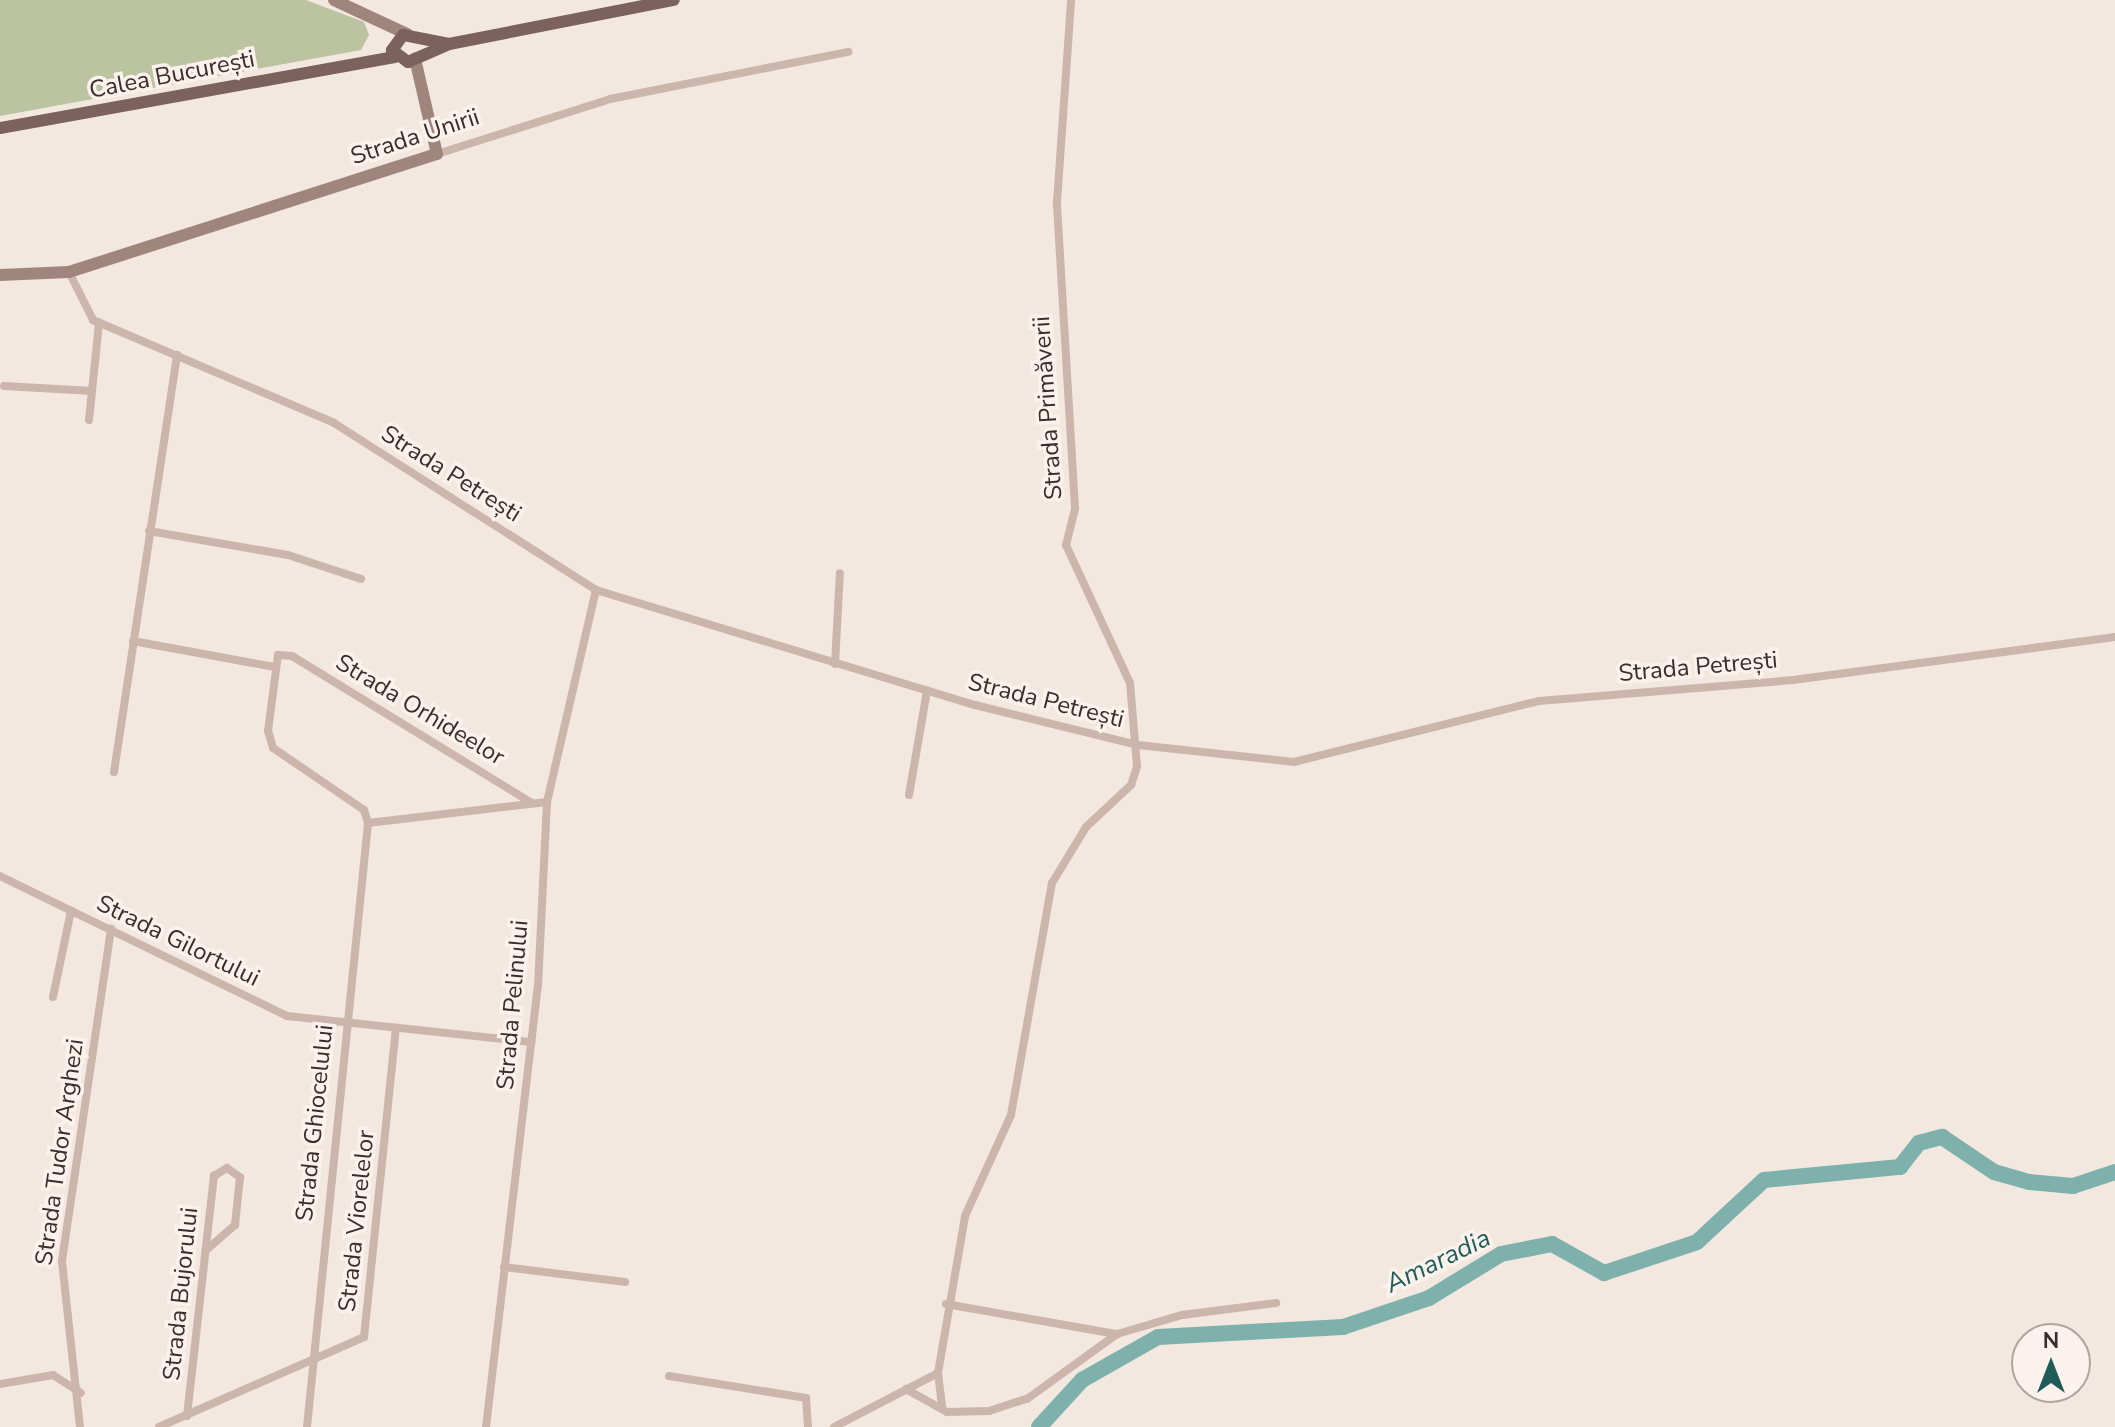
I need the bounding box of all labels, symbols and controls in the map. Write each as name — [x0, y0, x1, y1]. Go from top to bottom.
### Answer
street label: Calea București — [87, 45, 257, 105]
street label: Strada Unirii — [347, 103, 483, 171]
street label: Strada Primăverii — [1027, 315, 1069, 501]
street label: Strada Petrești — [376, 420, 526, 528]
street label: Strada Petrești — [1617, 646, 1779, 688]
street label: Strada Orhideelor — [330, 648, 510, 772]
street label: Strada Petrești — [965, 668, 1127, 734]
street label: Strada Gilortului — [92, 889, 264, 993]
street label: Strada Pelinului — [491, 919, 535, 1091]
street label: Strada Ghiocelului — [290, 1023, 340, 1223]
street label: Strada Tudor Arghezi — [30, 1037, 90, 1267]
street label: Strada Viorelelor — [333, 1129, 381, 1313]
street label: Strada Bujorului — [158, 1206, 204, 1382]
water label: Amaradia — [1380, 1222, 1496, 1300]
north arrow — [2011, 1323, 2091, 1403]
text: N — [2043, 1326, 2059, 1356]

